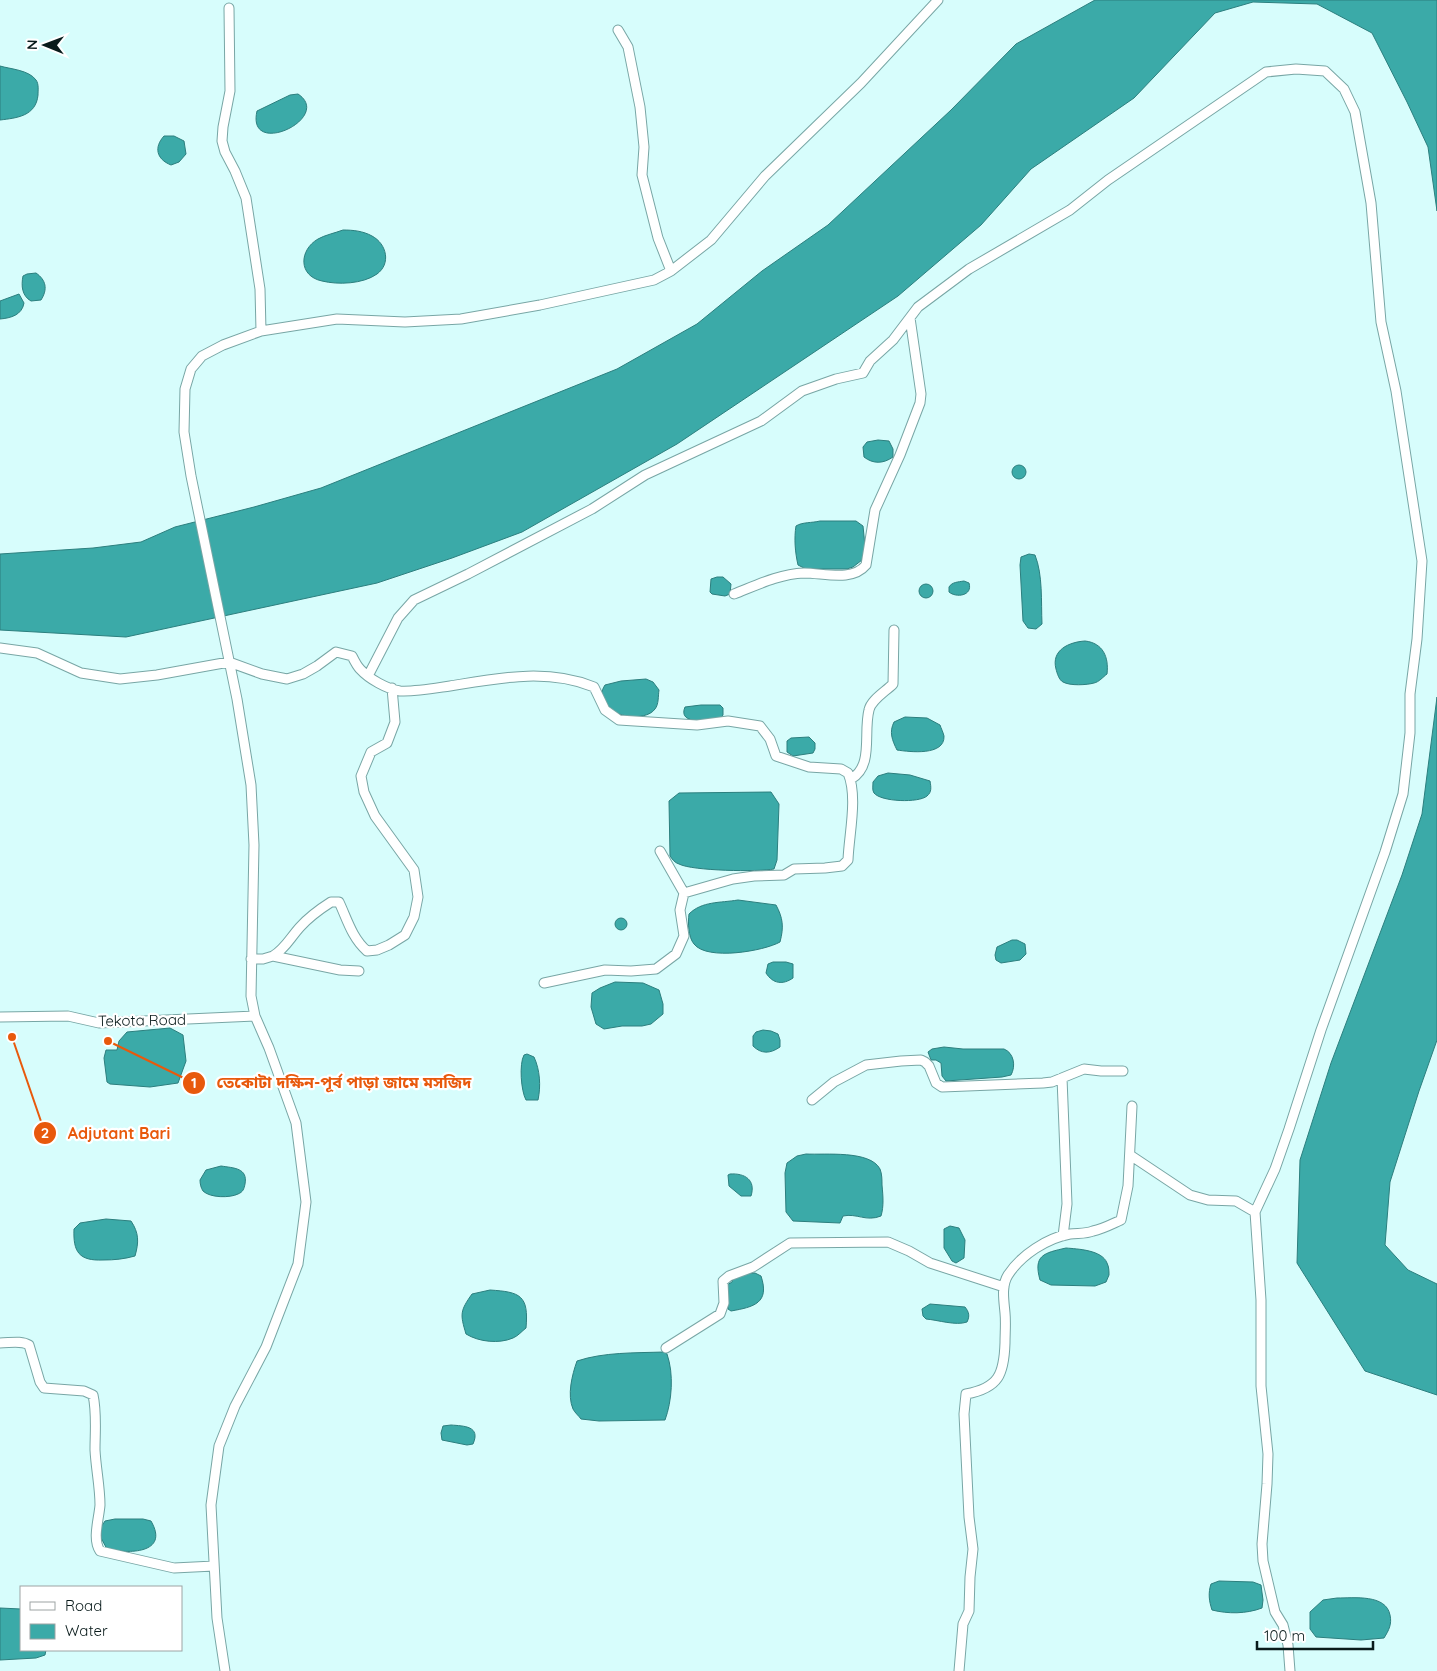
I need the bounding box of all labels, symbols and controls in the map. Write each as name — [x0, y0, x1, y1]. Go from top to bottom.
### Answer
north arrow — [20, 20, 70, 70]
text: N — [23, 39, 41, 50]
street label: Tekota Road — [98, 1010, 186, 1030]
callout: তেকোটা দক্ষিন-পূর্ব পাড়া জামে মসজিদ — [182, 1067, 482, 1098]
text: তেকোটা দক্ষিন-পূর্ব পাড়া জামে মসজিদ — [217, 1072, 472, 1093]
text: 1 — [191, 1073, 197, 1092]
callout: Adjutant Bari — [33, 1118, 180, 1149]
text: 2 — [41, 1123, 49, 1142]
text: Adjutant Bari — [68, 1123, 170, 1143]
legend — [20, 1586, 182, 1651]
text: Road — [65, 1596, 102, 1615]
scale bar — [1257, 1618, 1373, 1650]
text: Water — [65, 1621, 108, 1640]
text: 100 m — [1264, 1626, 1305, 1645]

